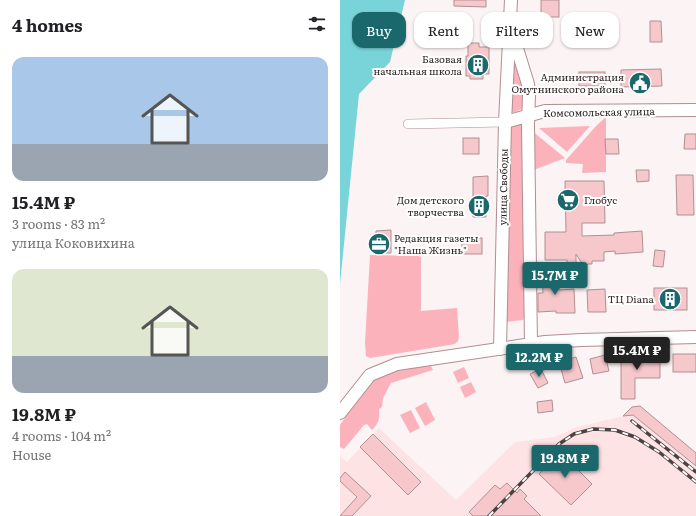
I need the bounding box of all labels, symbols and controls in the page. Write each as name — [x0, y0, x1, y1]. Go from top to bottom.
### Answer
text: 4 homes — [12, 12, 83, 37]
chip: Buy — [352, 12, 406, 48]
chip: Rent — [414, 12, 473, 48]
chip: Filters — [481, 12, 553, 48]
chip: New — [561, 12, 619, 48]
icon: filters — [306, 13, 328, 35]
place label: Базовая начальная школа — [373, 51, 463, 78]
building icon: Базовая начальная школа — [465, 52, 491, 78]
place label: Администрация Омутнинского района — [511, 69, 625, 96]
public building icon: Администрация Омутнинского района — [627, 70, 653, 96]
icon: home — [134, 83, 206, 155]
street label: Комсомольская улица — [543, 103, 656, 120]
street label: улица Свободы — [494, 148, 511, 226]
supermarket icon: Глобус — [555, 187, 581, 213]
text: 15.4M ₽ — [12, 189, 75, 214]
place label: Дом детского творчества — [397, 192, 465, 219]
place label: Глобус — [584, 192, 617, 207]
building icon: Дом детского творчества — [466, 193, 492, 219]
text: 3 rooms · 83 m² — [12, 214, 105, 233]
place label: Редакция газеты "Наша Жизнь" — [394, 230, 478, 257]
office icon: Редакция газеты "Наша Жизнь" — [366, 231, 392, 257]
text: улица Коковихина — [12, 233, 135, 252]
pin: 15.7M ₽ — [518, 262, 592, 296]
text: 15.7M ₽ — [532, 265, 578, 284]
building icon: ТЦ Diana — [657, 286, 683, 312]
place label: ТЦ Diana — [608, 291, 655, 306]
icon: home — [134, 295, 206, 367]
pin: 15.4M ₽ — [600, 337, 674, 371]
text: 15.4M ₽ — [613, 340, 661, 359]
pin: 12.2M ₽ — [502, 344, 576, 378]
text: 12.2M ₽ — [515, 347, 563, 366]
text: 19.8M ₽ — [12, 401, 76, 426]
text: 4 rooms · 104 m² — [12, 426, 111, 445]
text: House — [12, 445, 51, 464]
pin: 19.8M ₽ — [528, 445, 602, 479]
text: 19.8M ₽ — [541, 448, 589, 467]

